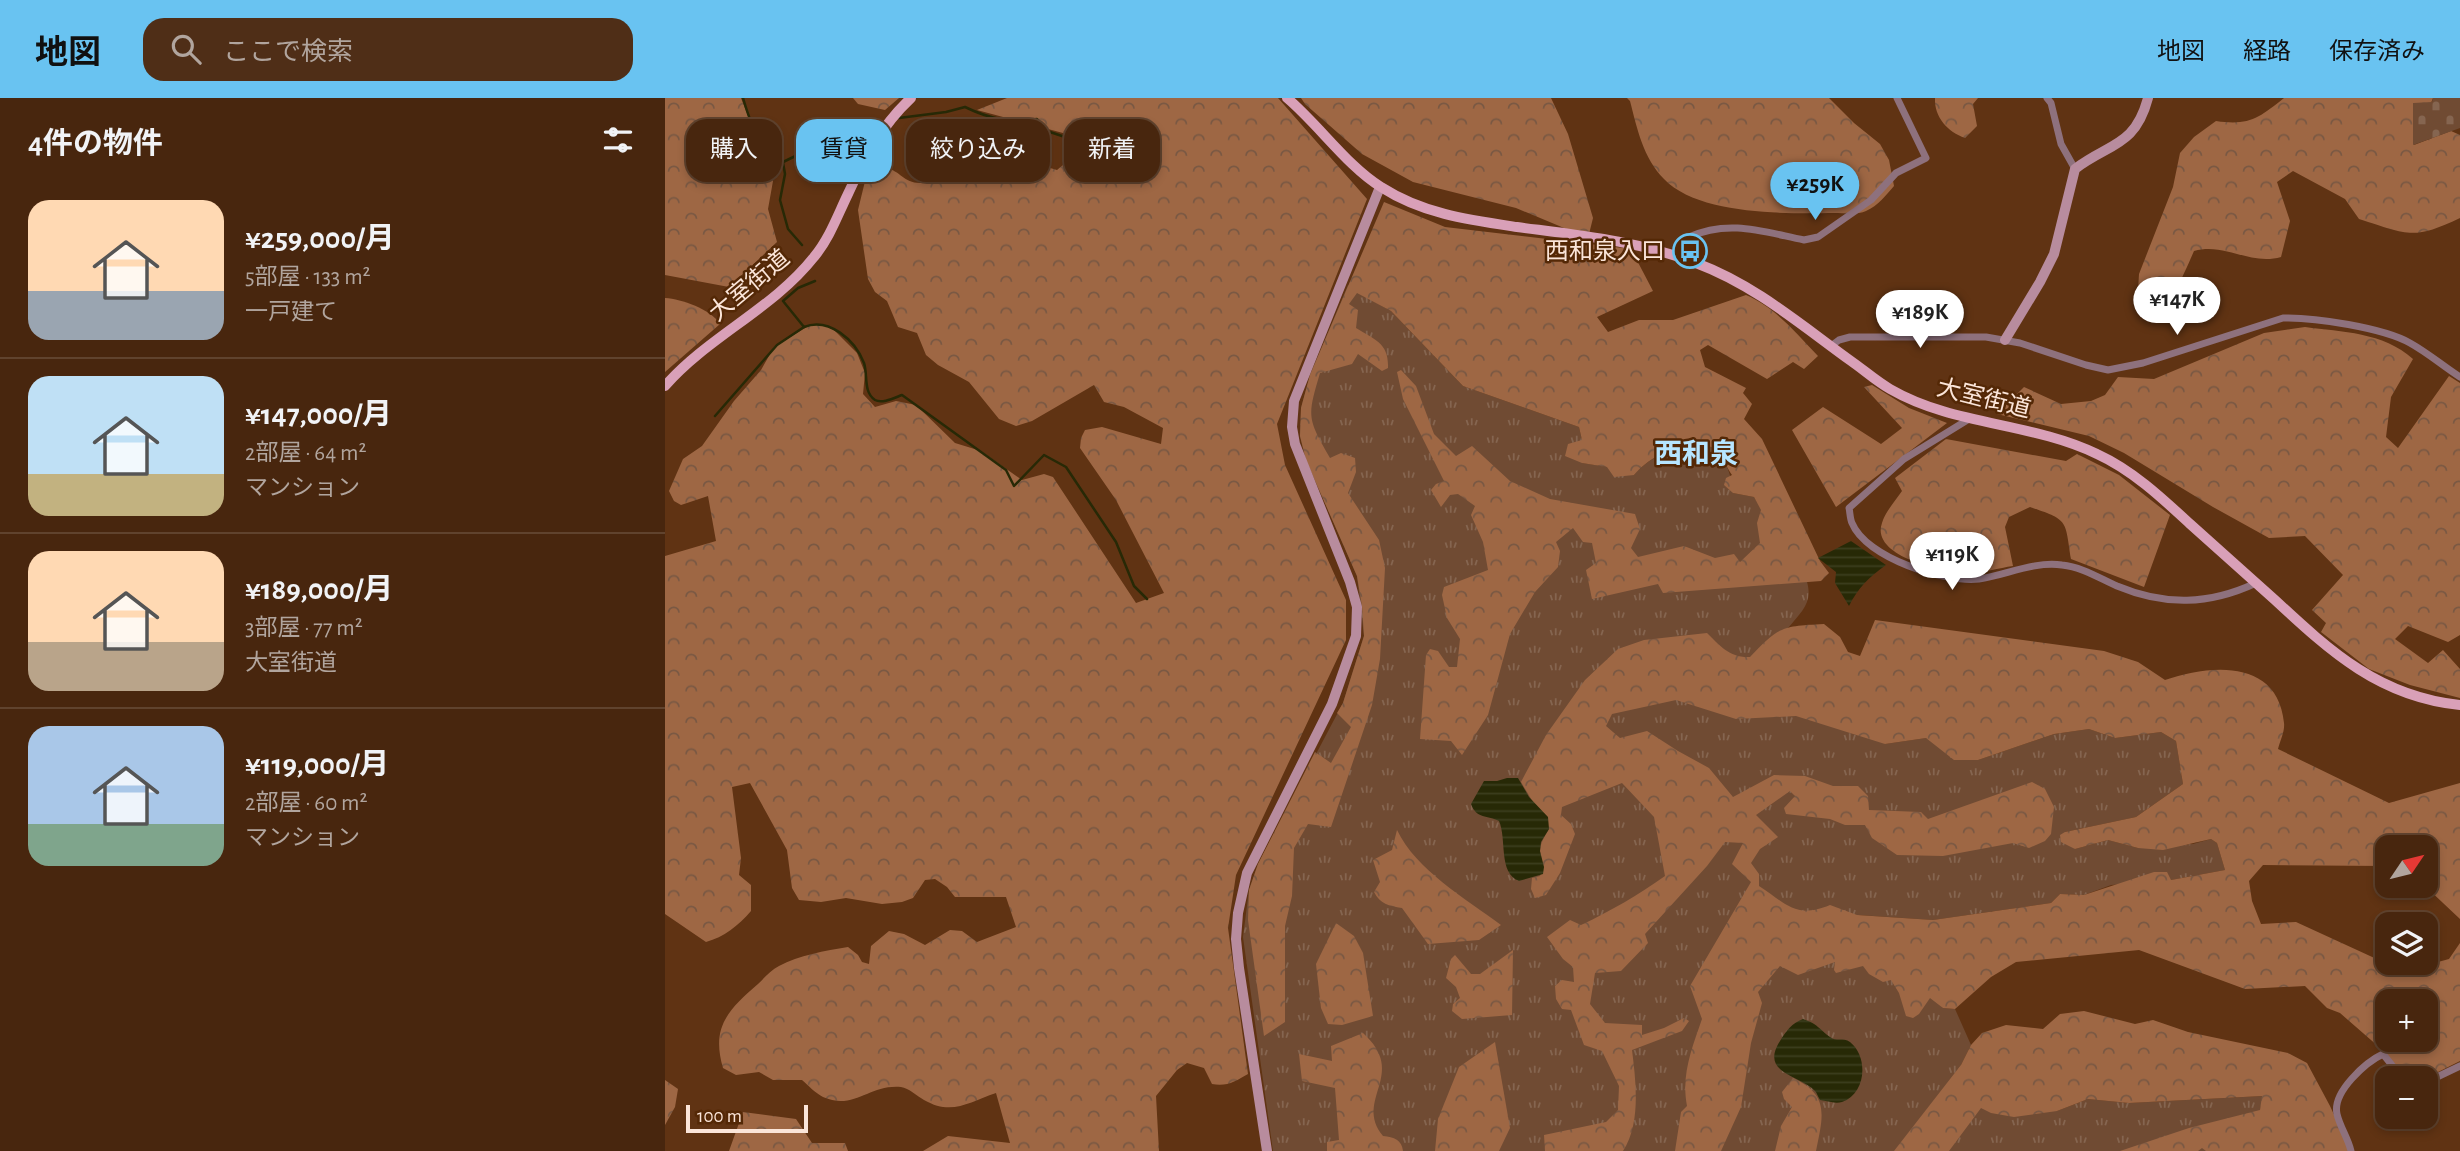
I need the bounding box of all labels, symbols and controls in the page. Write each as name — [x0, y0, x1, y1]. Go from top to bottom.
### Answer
search box — [143, 18, 633, 81]
icon: search — [167, 30, 205, 68]
text: 地図 — [35, 37, 101, 70]
text: ここで検索 — [223, 39, 353, 65]
text: 地図 — [2157, 40, 2205, 64]
text: 経路 — [2243, 40, 2291, 64]
text: 保存済み — [2329, 40, 2425, 64]
chip: 購入 — [686, 119, 782, 182]
chip: 賃貸 — [796, 119, 892, 182]
chip: 絞り込み — [906, 119, 1050, 182]
chip: 新着 — [1064, 119, 1160, 182]
icon: filters — [599, 121, 637, 159]
text: 4件の物件 — [28, 129, 163, 159]
pin: ¥259K — [1766, 162, 1864, 222]
text: ¥259K — [1786, 173, 1844, 196]
text: ¥259,000/月 — [245, 224, 395, 254]
icon: home — [84, 228, 168, 312]
bus stop icon: 西和泉入口 — [1671, 232, 1709, 270]
place label: 西和泉入口 — [1545, 238, 1665, 264]
street label: 大室街道 — [704, 244, 794, 326]
text: 5部屋 · 133 m² — [245, 266, 371, 289]
pin: ¥147K — [2128, 278, 2226, 337]
text: ¥147K — [2149, 288, 2205, 311]
pin: ¥189K — [1871, 290, 1969, 350]
text: 一戸建て — [245, 301, 337, 324]
text: ¥189K — [1892, 301, 1948, 324]
street label: 大室街道 — [1934, 374, 2034, 422]
text: ¥147,000/月 — [245, 400, 392, 430]
icon: home — [84, 404, 168, 488]
district label: 西和泉 — [1654, 438, 1738, 469]
text: 2部屋 · 64 m² — [245, 442, 366, 465]
text: マンション — [245, 477, 360, 500]
pin: ¥119K — [1903, 532, 2001, 592]
text: ¥119K — [1925, 543, 1979, 566]
text: ¥189,000/月 — [245, 575, 393, 605]
icon: home — [84, 579, 168, 663]
text: 3部屋 · 77 m² — [245, 617, 363, 640]
text: 大室街道 — [245, 652, 337, 675]
text: ¥119,000/月 — [245, 750, 389, 780]
icon: home — [84, 754, 168, 838]
text: 2部屋 · 60 m² — [245, 792, 368, 815]
text: マンション — [245, 827, 360, 850]
north arrow — [2375, 835, 2438, 898]
map controls — [2375, 835, 2438, 1129]
button: layers — [2375, 912, 2438, 975]
button: + — [2375, 989, 2438, 1052]
button: − — [2375, 1066, 2438, 1129]
scale bar — [686, 1102, 809, 1134]
text: 100 m — [697, 1107, 742, 1126]

